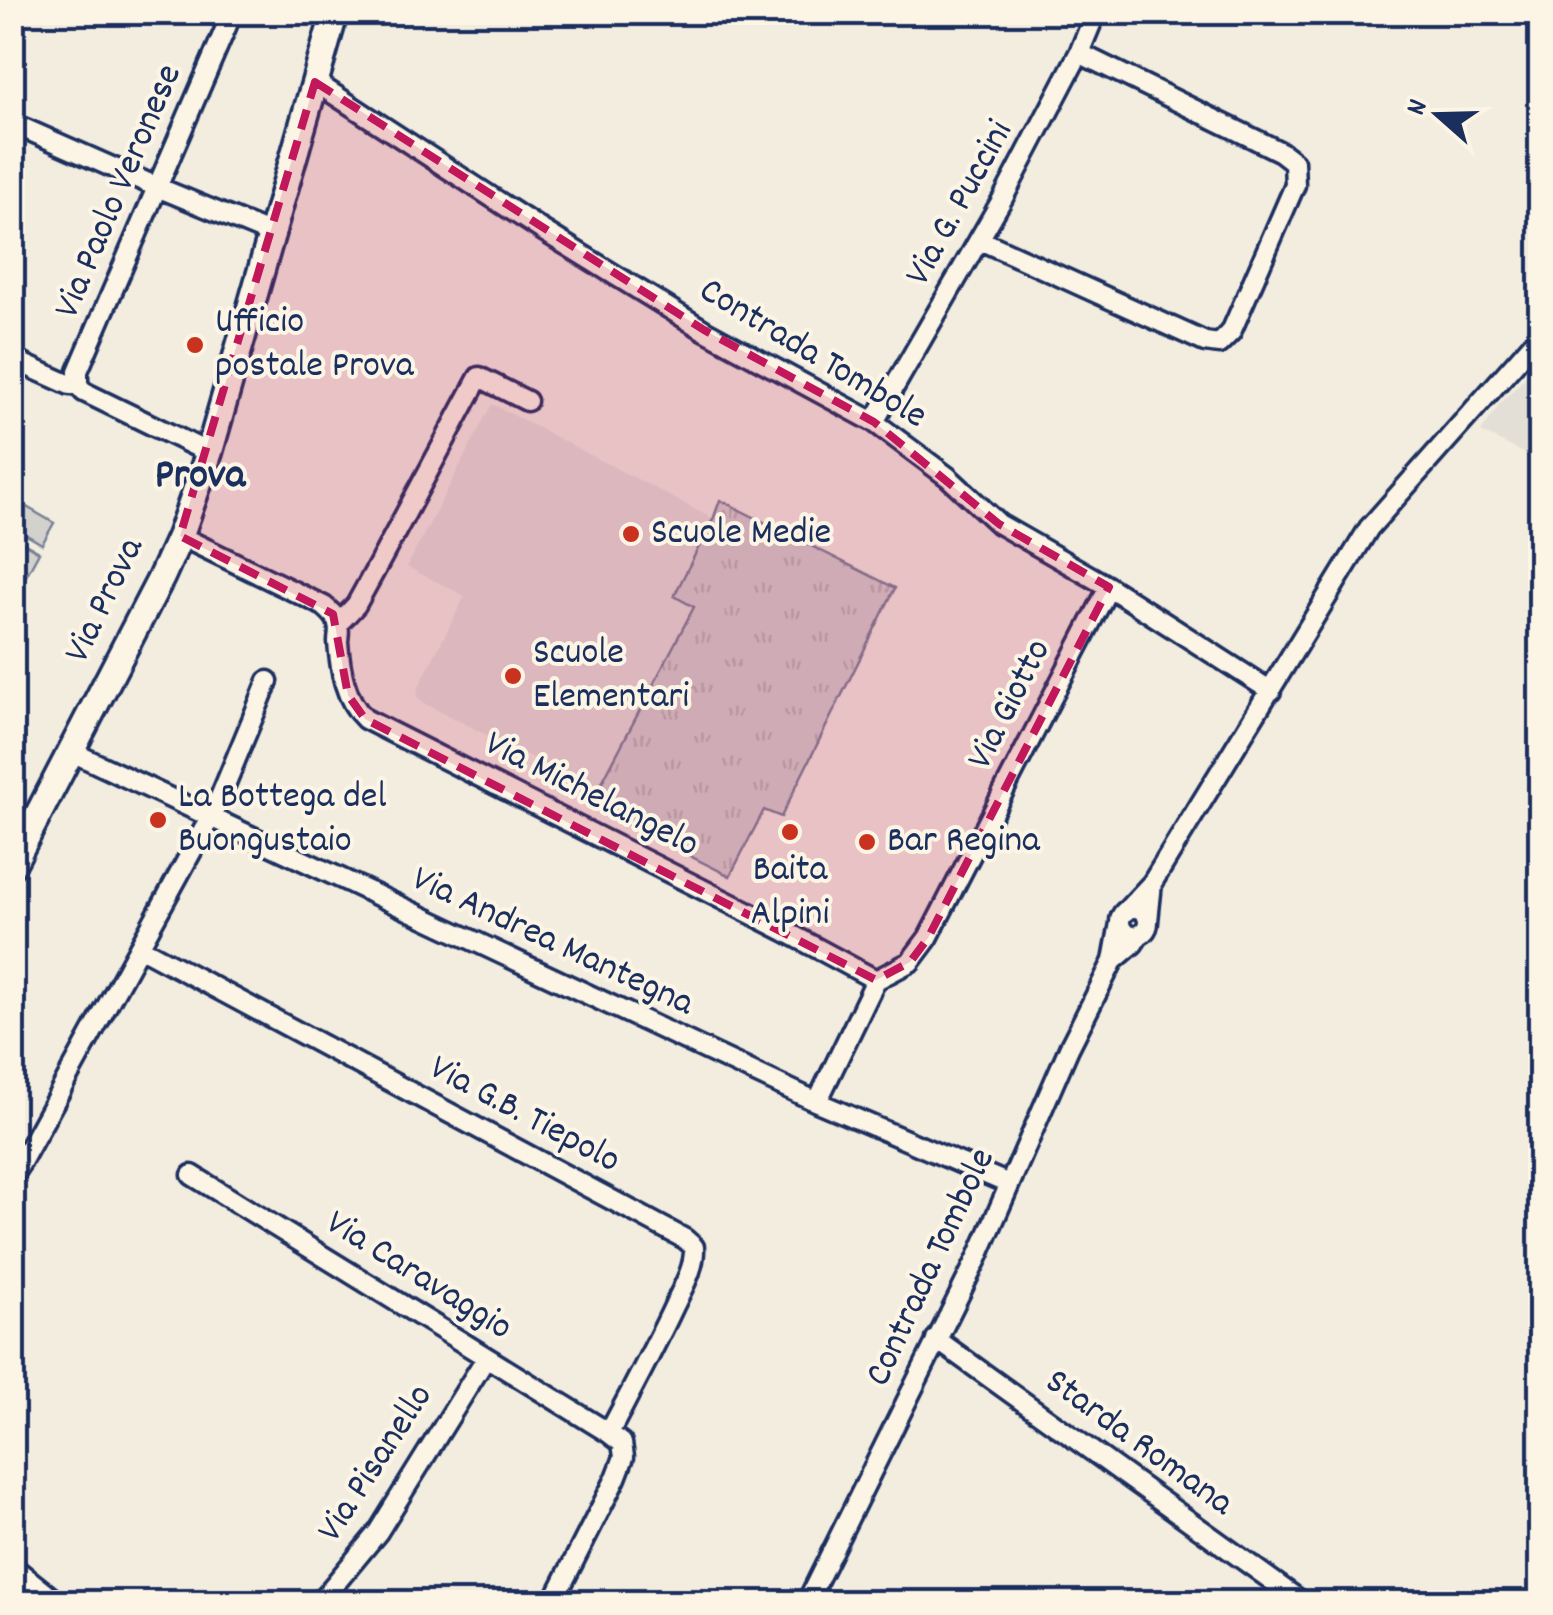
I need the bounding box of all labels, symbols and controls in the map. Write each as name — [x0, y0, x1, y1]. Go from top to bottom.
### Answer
street label: Via Paolo Veronese — [42, 56, 198, 328]
north arrow — [1388, 65, 1488, 165]
text: N — [1398, 95, 1440, 122]
street label: Via G. Puccini — [893, 111, 1029, 297]
street label: Contrada Tombole — [687, 265, 937, 445]
place label: Ufficio postale Prova — [215, 296, 415, 395]
marker: Ufficio postale Prova — [184, 334, 206, 356]
district label: Prova — [155, 448, 247, 508]
place label: Scuole Medie — [651, 507, 831, 562]
marker: Scuole Medie — [620, 523, 642, 545]
street label: Via Prova — [52, 528, 161, 673]
place label: Scuole Elementari — [533, 627, 689, 726]
street label: Via Giotto — [955, 630, 1067, 780]
marker: Scuole Elementari — [502, 665, 524, 687]
street label: Via Michelangelo — [474, 718, 708, 874]
place label: La Bottega del Buongustaio — [178, 771, 387, 870]
marker: La Bottega del Buongustaio — [147, 809, 169, 831]
place label: Bar Regina — [887, 815, 1041, 870]
marker: Baita Alpini — [779, 821, 801, 843]
marker: Bar Regina — [856, 831, 878, 853]
place label: Baita Alpini — [751, 844, 829, 943]
street label: Via Andrea Mantegna — [402, 853, 703, 1033]
street label: Via G.B. Tiepolo — [419, 1043, 629, 1189]
street label: Contrada Tombole — [853, 1140, 1011, 1396]
street label: Via Caravaggio — [314, 1198, 522, 1356]
street label: Starda Romana — [1032, 1357, 1245, 1532]
street label: Via Pisanello — [305, 1374, 449, 1554]

